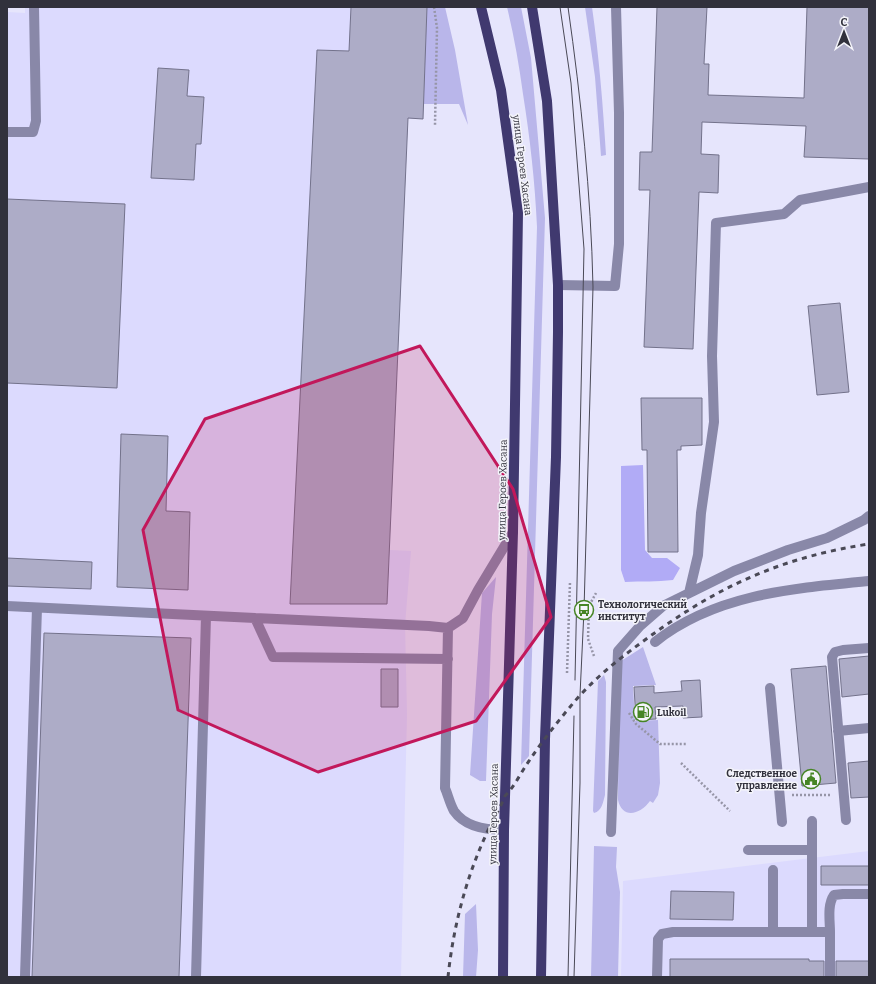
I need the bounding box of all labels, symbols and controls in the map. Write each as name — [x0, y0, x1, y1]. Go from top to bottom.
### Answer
north arrow — [824, 12, 864, 52]
text: С — [841, 16, 848, 29]
street label: улица Героев Хасана — [510, 113, 534, 217]
street label: улица Героев Хасана — [496, 439, 510, 542]
bus stop icon: Технологический институт — [573, 599, 595, 621]
place label: Технологический институт — [598, 599, 687, 623]
fuel station icon: Lukoil — [632, 701, 654, 723]
place label: Lukoil — [657, 707, 686, 719]
street label: улица Героев Хасана — [487, 763, 501, 866]
place label: Следственное управление — [726, 768, 797, 792]
public building icon: Следственное управление — [800, 768, 822, 790]

